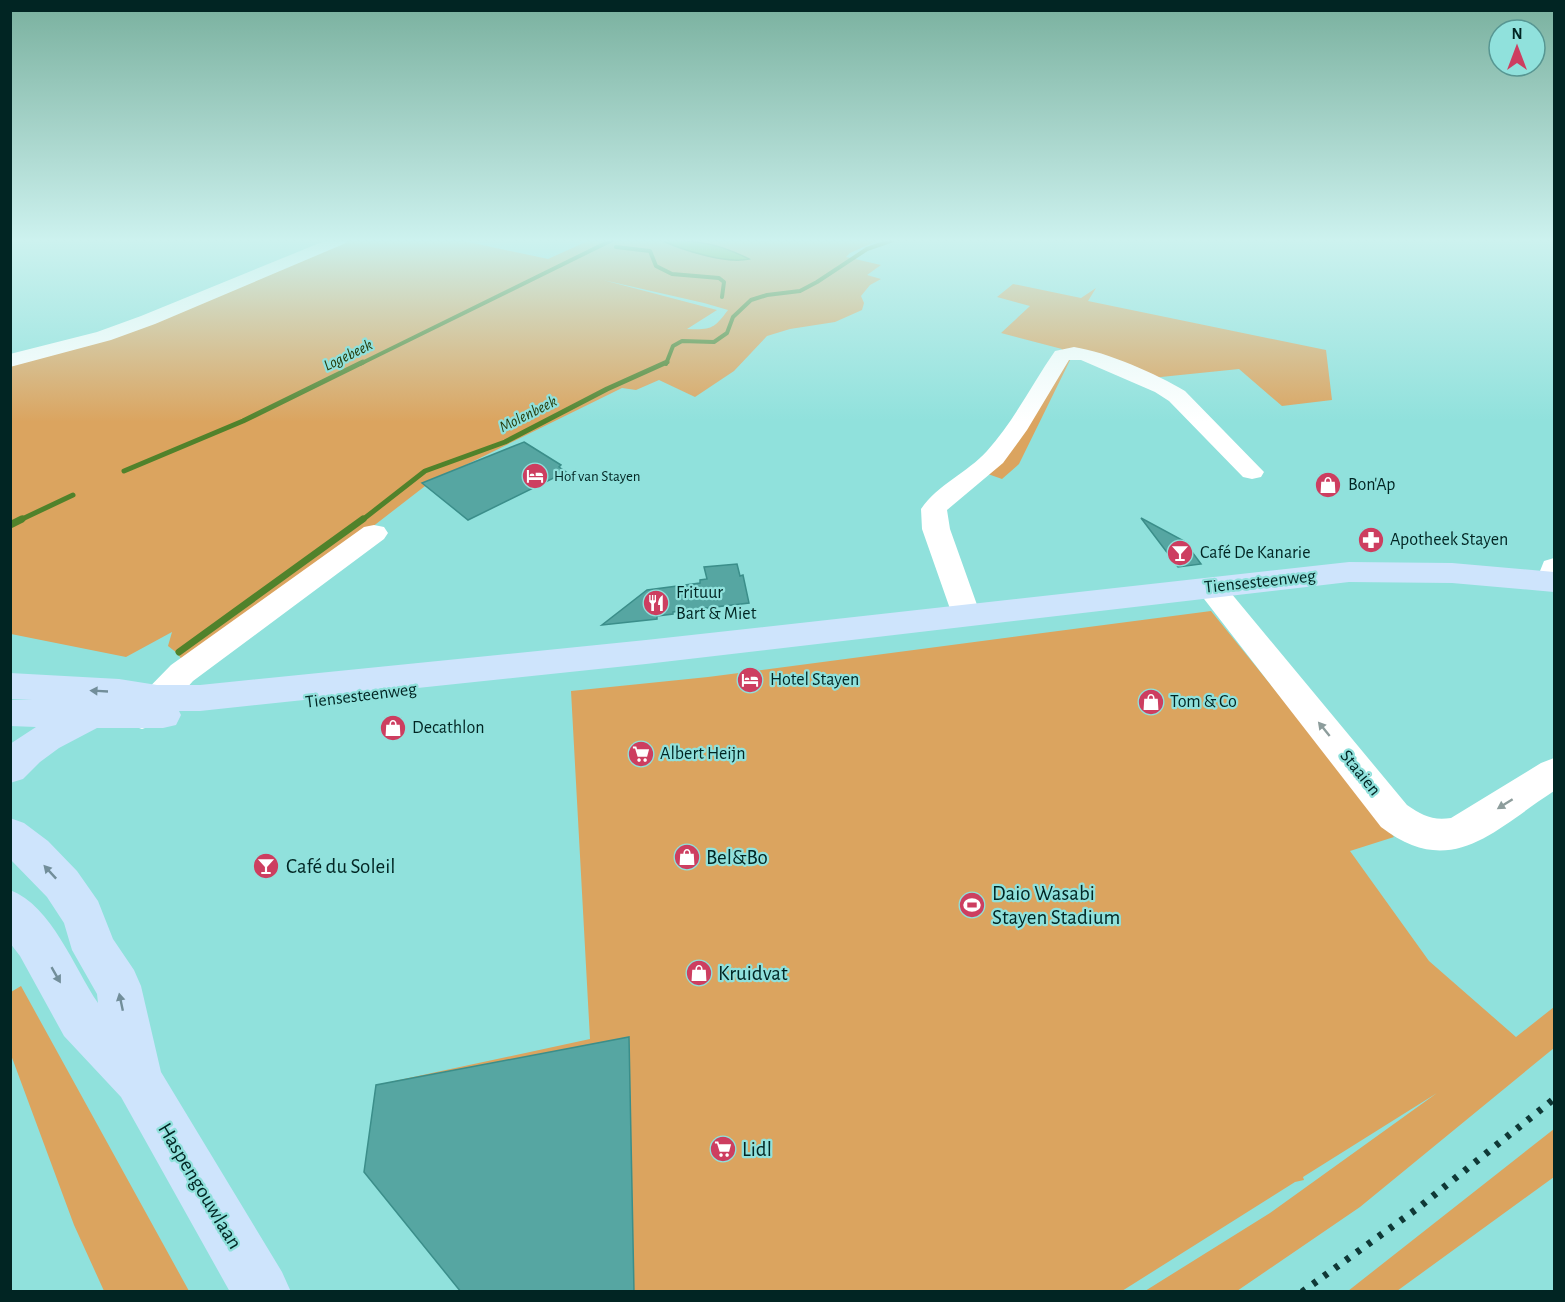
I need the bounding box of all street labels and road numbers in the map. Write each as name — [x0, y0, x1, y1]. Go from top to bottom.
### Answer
street label: Tiensesteenweg — [1203, 567, 1317, 597]
street label: Tiensesteenweg — [304, 680, 418, 712]
street label: Staaien — [1336, 747, 1384, 799]
street label: Haspengouwlaan — [154, 1119, 246, 1253]

